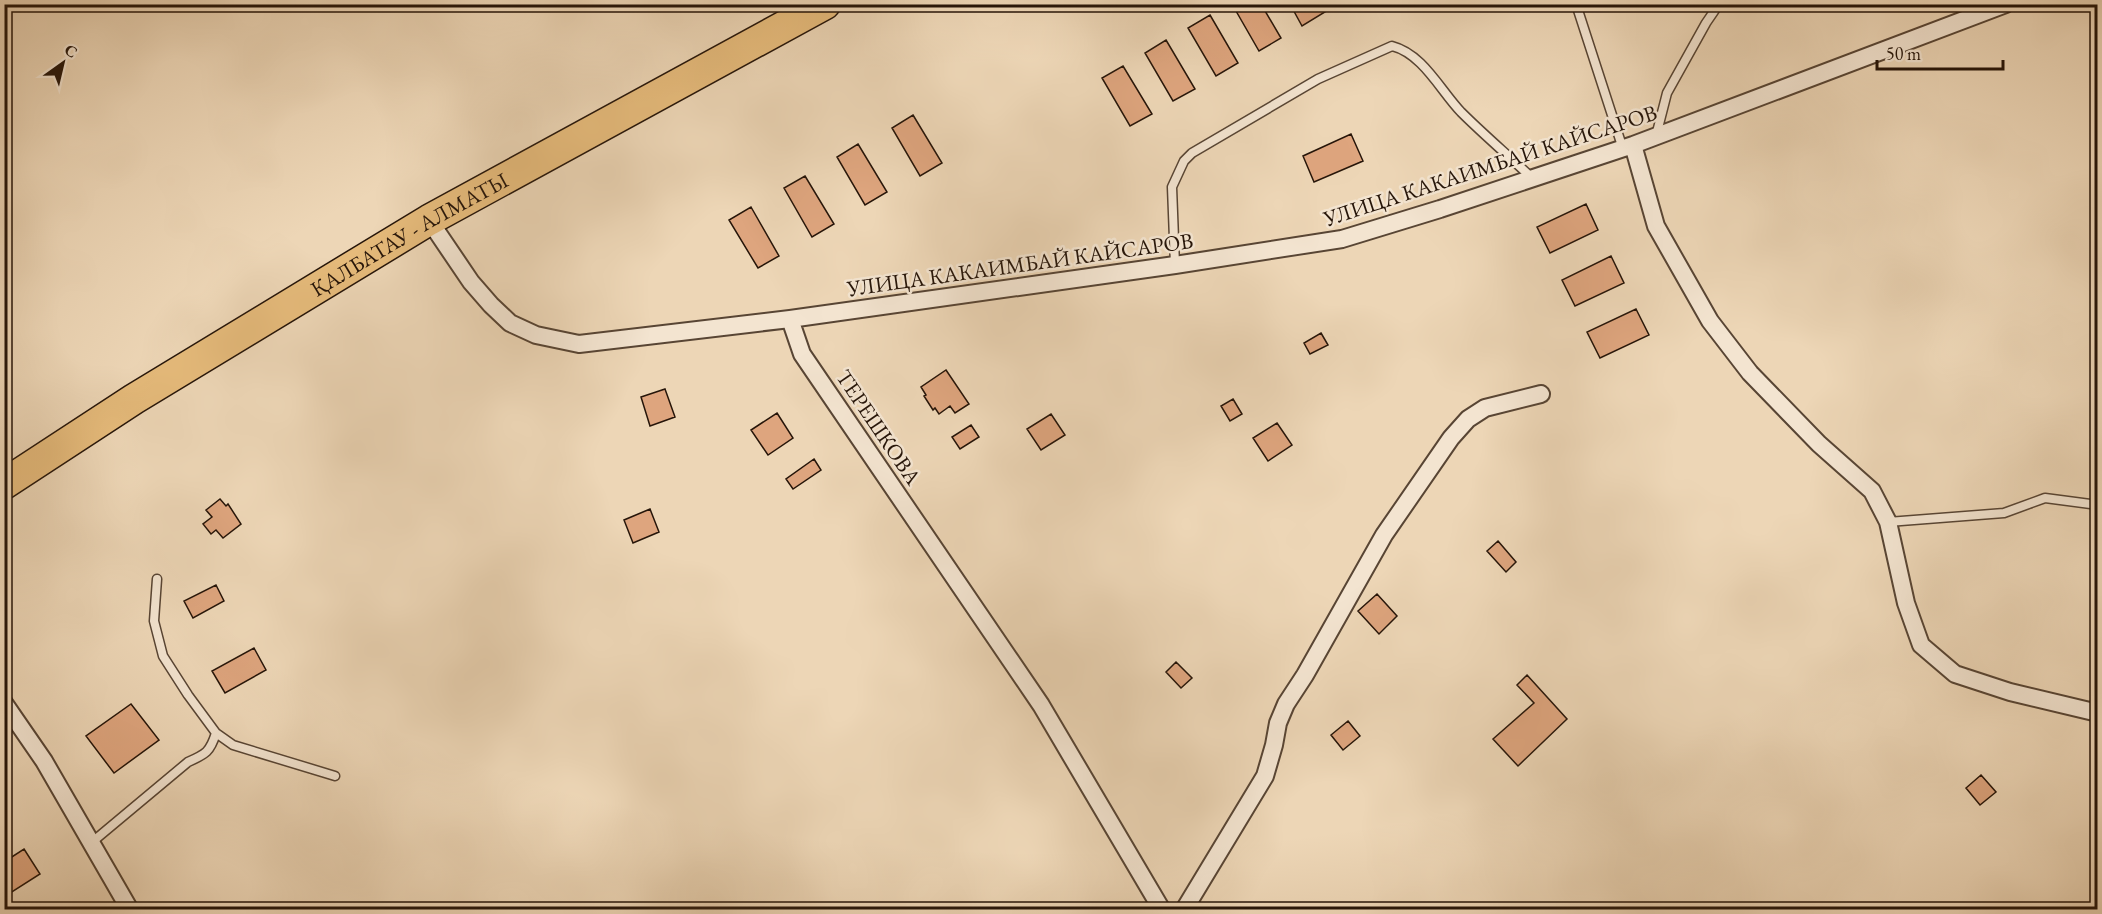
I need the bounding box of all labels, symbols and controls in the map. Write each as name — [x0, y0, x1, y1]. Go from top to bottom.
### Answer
north arrow — [33, 33, 93, 93]
scale bar — [1877, 33, 2003, 71]
text: С — [61, 39, 82, 63]
text: 50 m — [1886, 42, 1921, 65]
street label: УЛИЦА КАКАИМБАЙ КАЙСАРОВ — [1319, 98, 1661, 234]
street label: ҚАЛБАТАУ - АЛМАТЫ — [305, 166, 513, 304]
street label: УЛИЦА КАКАИМБАЙ КАЙСАРОВ — [844, 226, 1195, 303]
street label: ТЕРЕШКОВА — [829, 364, 928, 491]

